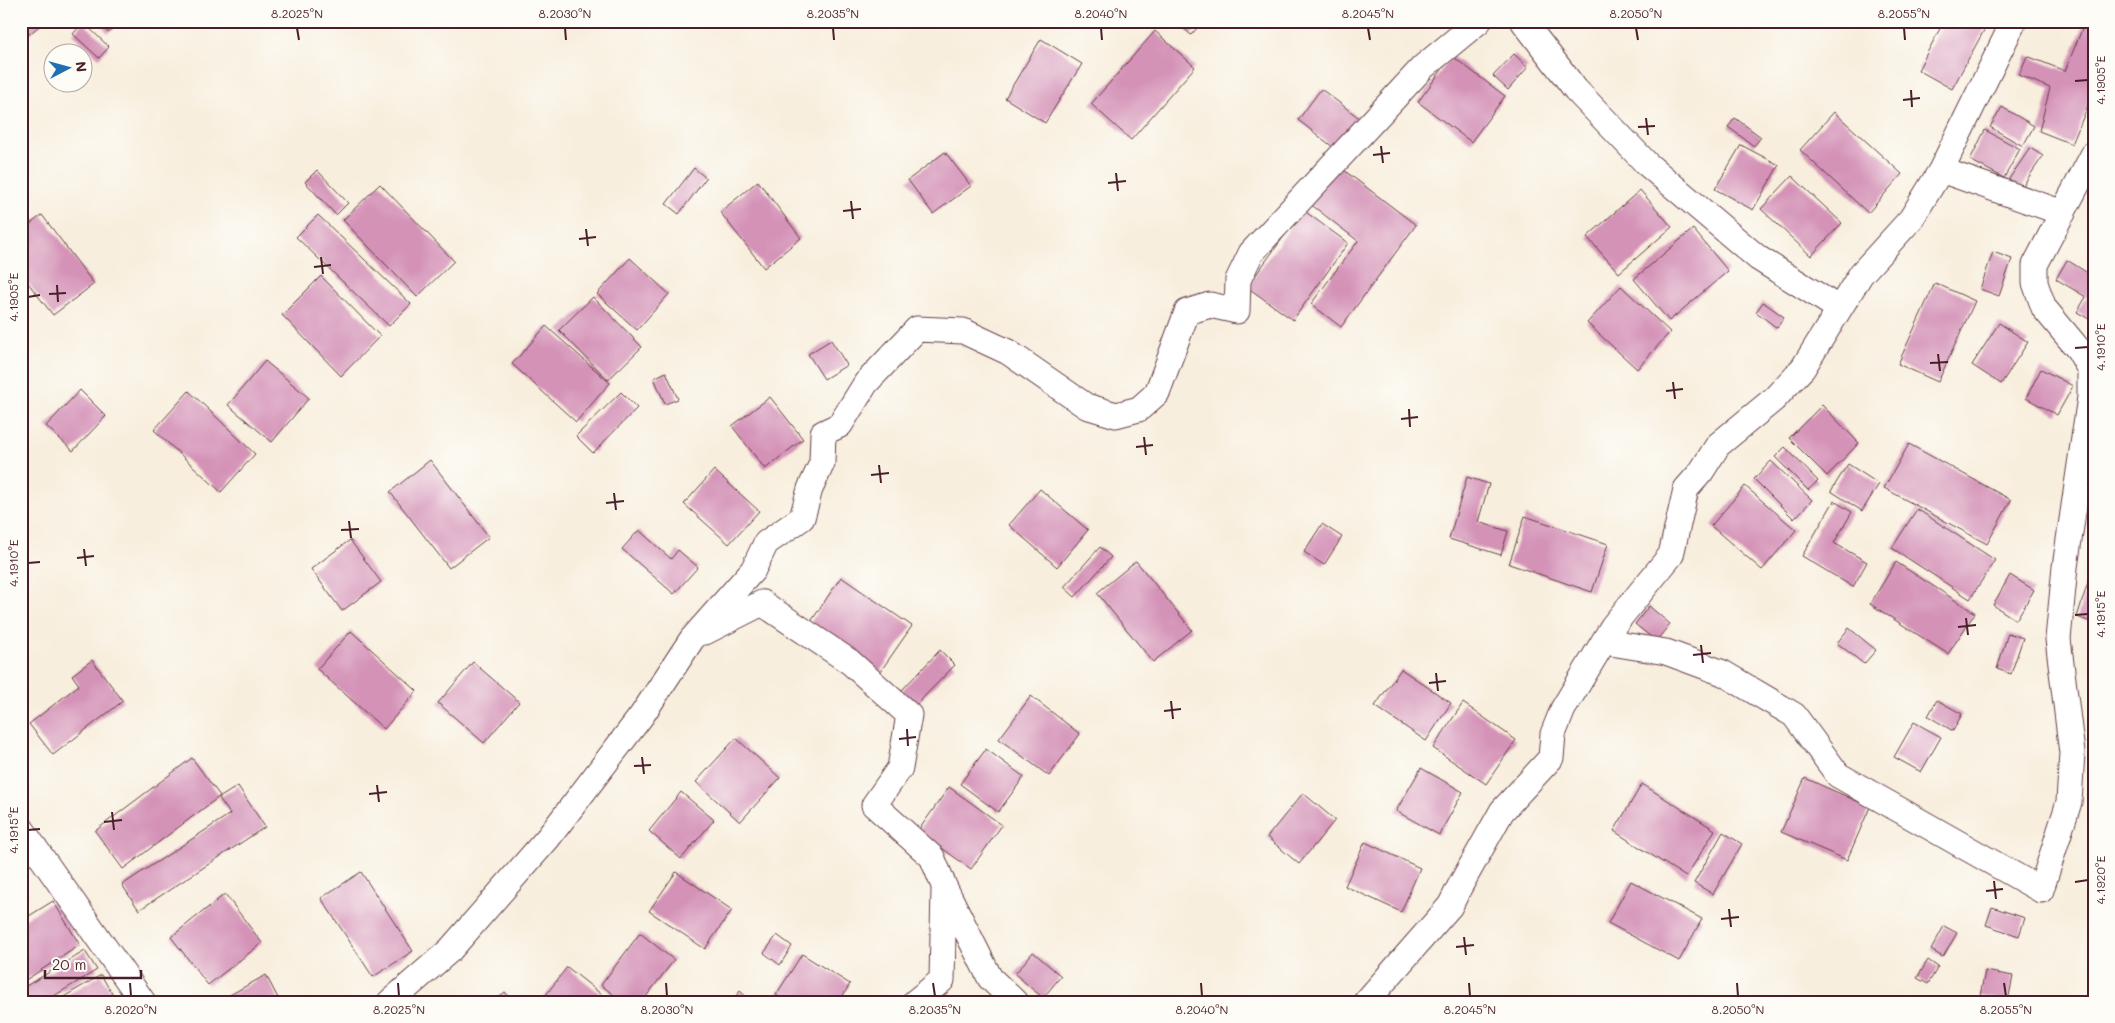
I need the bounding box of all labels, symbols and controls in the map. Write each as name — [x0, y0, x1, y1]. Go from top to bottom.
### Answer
text: 8.2025°N — [271, 5, 323, 21]
text: 8.2030°N — [539, 5, 591, 21]
text: 8.2035°N — [807, 5, 859, 21]
text: 8.2040°N — [1075, 5, 1127, 21]
text: 8.2045°N — [1342, 5, 1394, 21]
text: 8.2050°N — [1610, 5, 1662, 21]
text: 8.2055°N — [1878, 5, 1930, 21]
north arrow — [42, 42, 92, 92]
text: 4.1905°E — [2092, 55, 2108, 104]
text: N — [71, 60, 91, 73]
text: 4.1905°E — [5, 272, 21, 321]
text: 4.1910°E — [2092, 323, 2108, 371]
text: 4.1910°E — [5, 539, 21, 587]
text: 4.1915°E — [2092, 590, 2108, 637]
text: 4.1915°E — [5, 806, 21, 853]
text: 4.1920°E — [2092, 856, 2108, 904]
scale bar — [45, 948, 141, 980]
text: 20 m — [52, 954, 86, 974]
text: 8.2020°N — [105, 1001, 157, 1017]
text: 8.2025°N — [373, 1001, 425, 1017]
text: 8.2030°N — [641, 1001, 693, 1017]
text: 8.2035°N — [909, 1001, 961, 1017]
text: 8.2040°N — [1176, 1001, 1228, 1017]
text: 8.2045°N — [1444, 1001, 1496, 1017]
text: 8.2050°N — [1712, 1001, 1764, 1017]
text: 8.2055°N — [1980, 1001, 2032, 1017]

